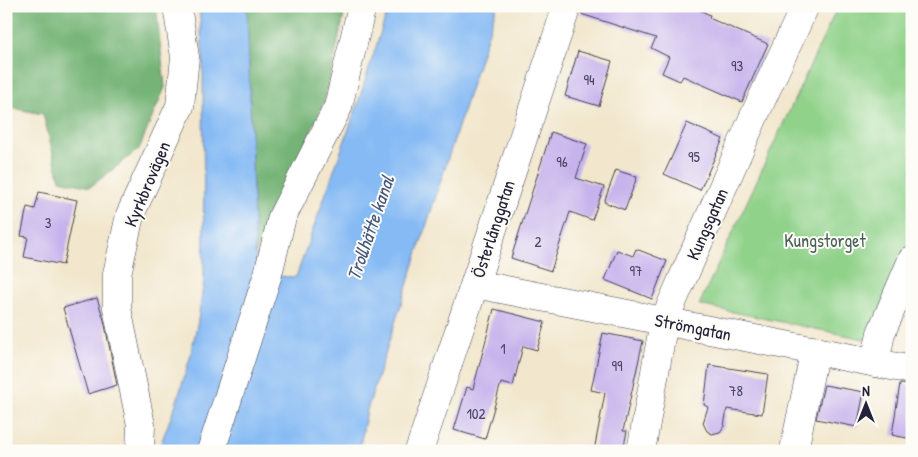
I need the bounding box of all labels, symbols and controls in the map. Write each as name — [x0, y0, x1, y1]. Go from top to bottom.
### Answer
house number: 93 — [731, 55, 743, 76]
house number: 94 — [583, 69, 595, 90]
street label: Kyrkbrovägen — [118, 137, 176, 231]
house number: 95 — [688, 146, 701, 167]
house number: 96 — [556, 151, 568, 172]
water label: Trollhätte kanal — [340, 171, 400, 284]
street label: Österlånggatan — [465, 177, 521, 281]
street label: Kungsgatan — [680, 184, 734, 264]
house number: 3 — [45, 212, 52, 233]
park label: Kungstorget — [784, 228, 867, 253]
house number: 2 — [534, 231, 542, 252]
house number: 97 — [630, 260, 642, 281]
street label: Strömgatan — [653, 307, 733, 347]
house number: 1 — [500, 338, 506, 359]
house number: 99 — [611, 355, 623, 376]
house number: 78 — [729, 380, 743, 401]
north arrow — [840, 380, 890, 430]
text: N — [862, 381, 870, 400]
house number: 102 — [466, 403, 486, 424]

